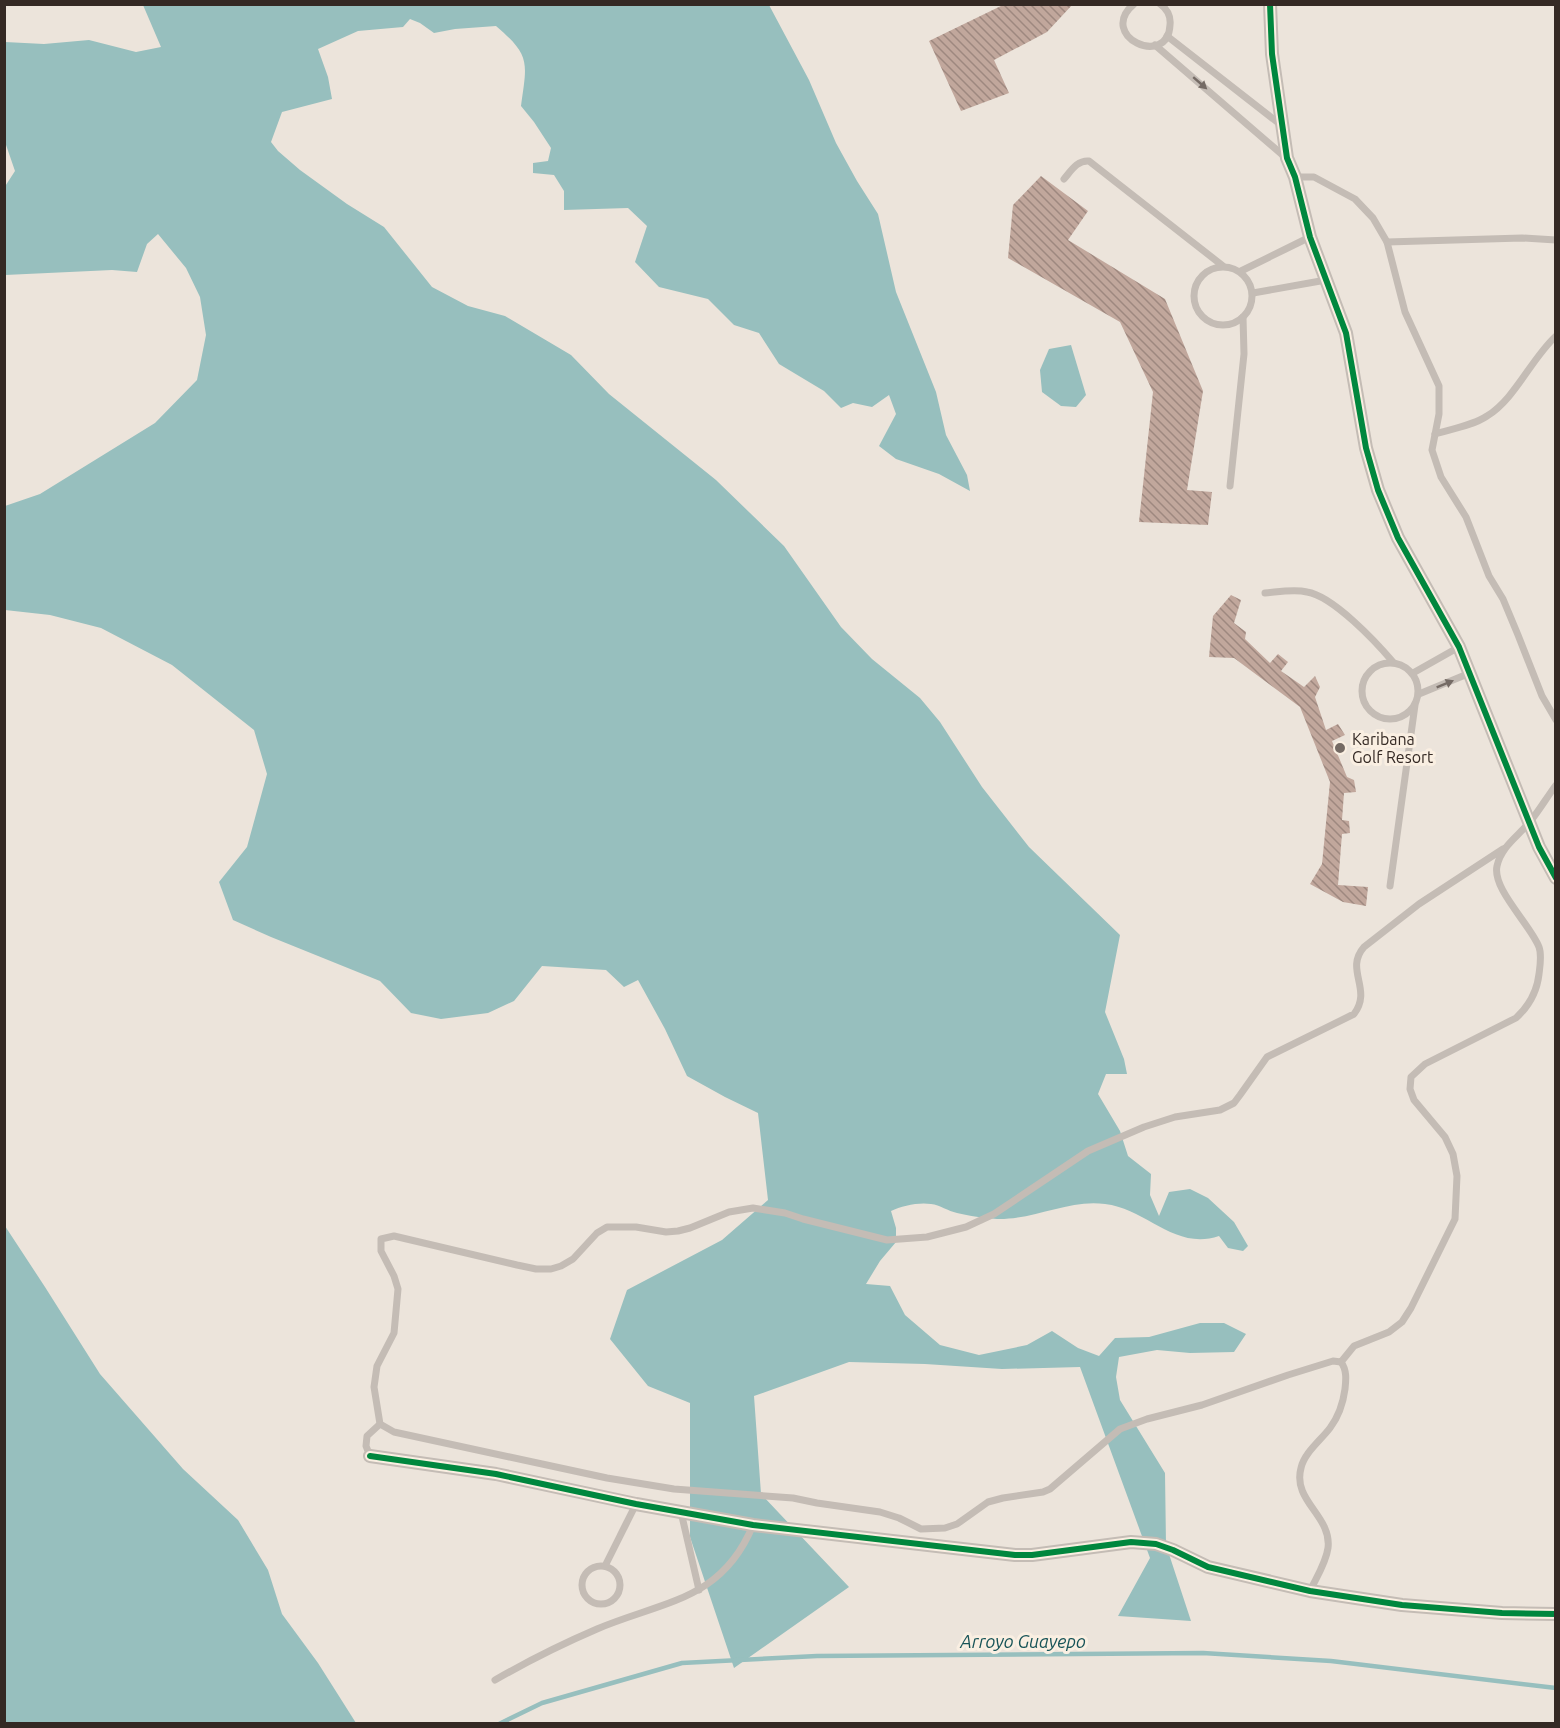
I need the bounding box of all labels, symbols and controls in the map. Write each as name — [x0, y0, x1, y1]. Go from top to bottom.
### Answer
one-way arrow — [1192, 76, 1207, 89]
one-way arrow — [1436, 678, 1454, 688]
place label: Karibana Golf Resort — [1352, 730, 1434, 766]
marker: Karibana Golf Resort — [1333, 741, 1347, 755]
water label: Arroyo Guayepo — [959, 1631, 1086, 1651]

